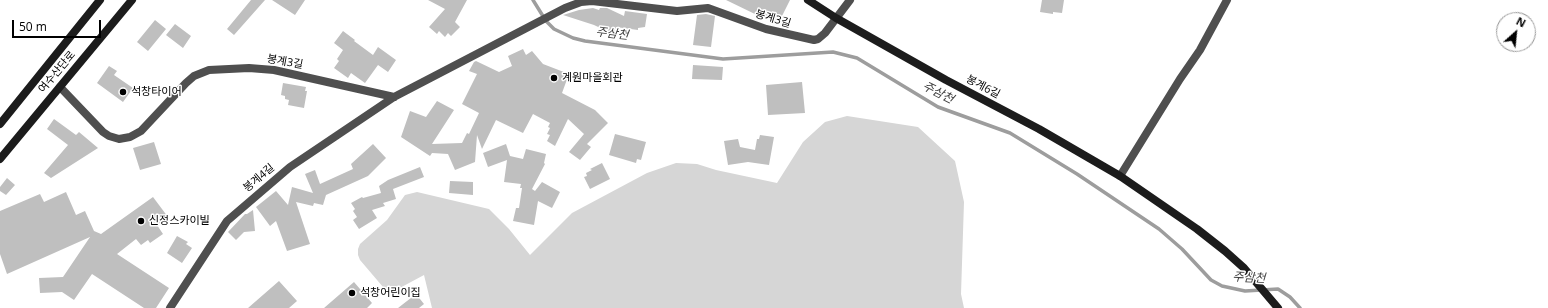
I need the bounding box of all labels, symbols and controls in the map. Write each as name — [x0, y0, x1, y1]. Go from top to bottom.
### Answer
street label: 봉계3길 — [754, 7, 792, 31]
scale bar — [14, 12, 103, 38]
north arrow — [1496, 12, 1536, 52]
text: N — [1514, 13, 1529, 30]
text: 50 m — [19, 18, 47, 35]
water label: 주삼천 — [595, 25, 629, 43]
street label: 여수산단로 — [36, 48, 78, 96]
street label: 봉계3길 — [266, 52, 304, 72]
place label: 계원마을회관 — [562, 71, 623, 85]
marker: 계원마을회관 — [549, 73, 559, 83]
street label: 봉계6길 — [964, 73, 1002, 101]
water label: 주삼천 — [920, 79, 956, 107]
place label: 석창타이어 — [131, 85, 182, 99]
marker: 석창타이어 — [118, 87, 128, 97]
street label: 봉계4길 — [241, 161, 277, 195]
place label: 신정스카이빌 — [149, 214, 210, 228]
marker: 신정스카이빌 — [136, 216, 146, 226]
water label: 주삼천 — [1232, 270, 1266, 286]
place label: 석창어린이집 — [360, 286, 421, 300]
marker: 석창어린이집 — [347, 288, 357, 298]

